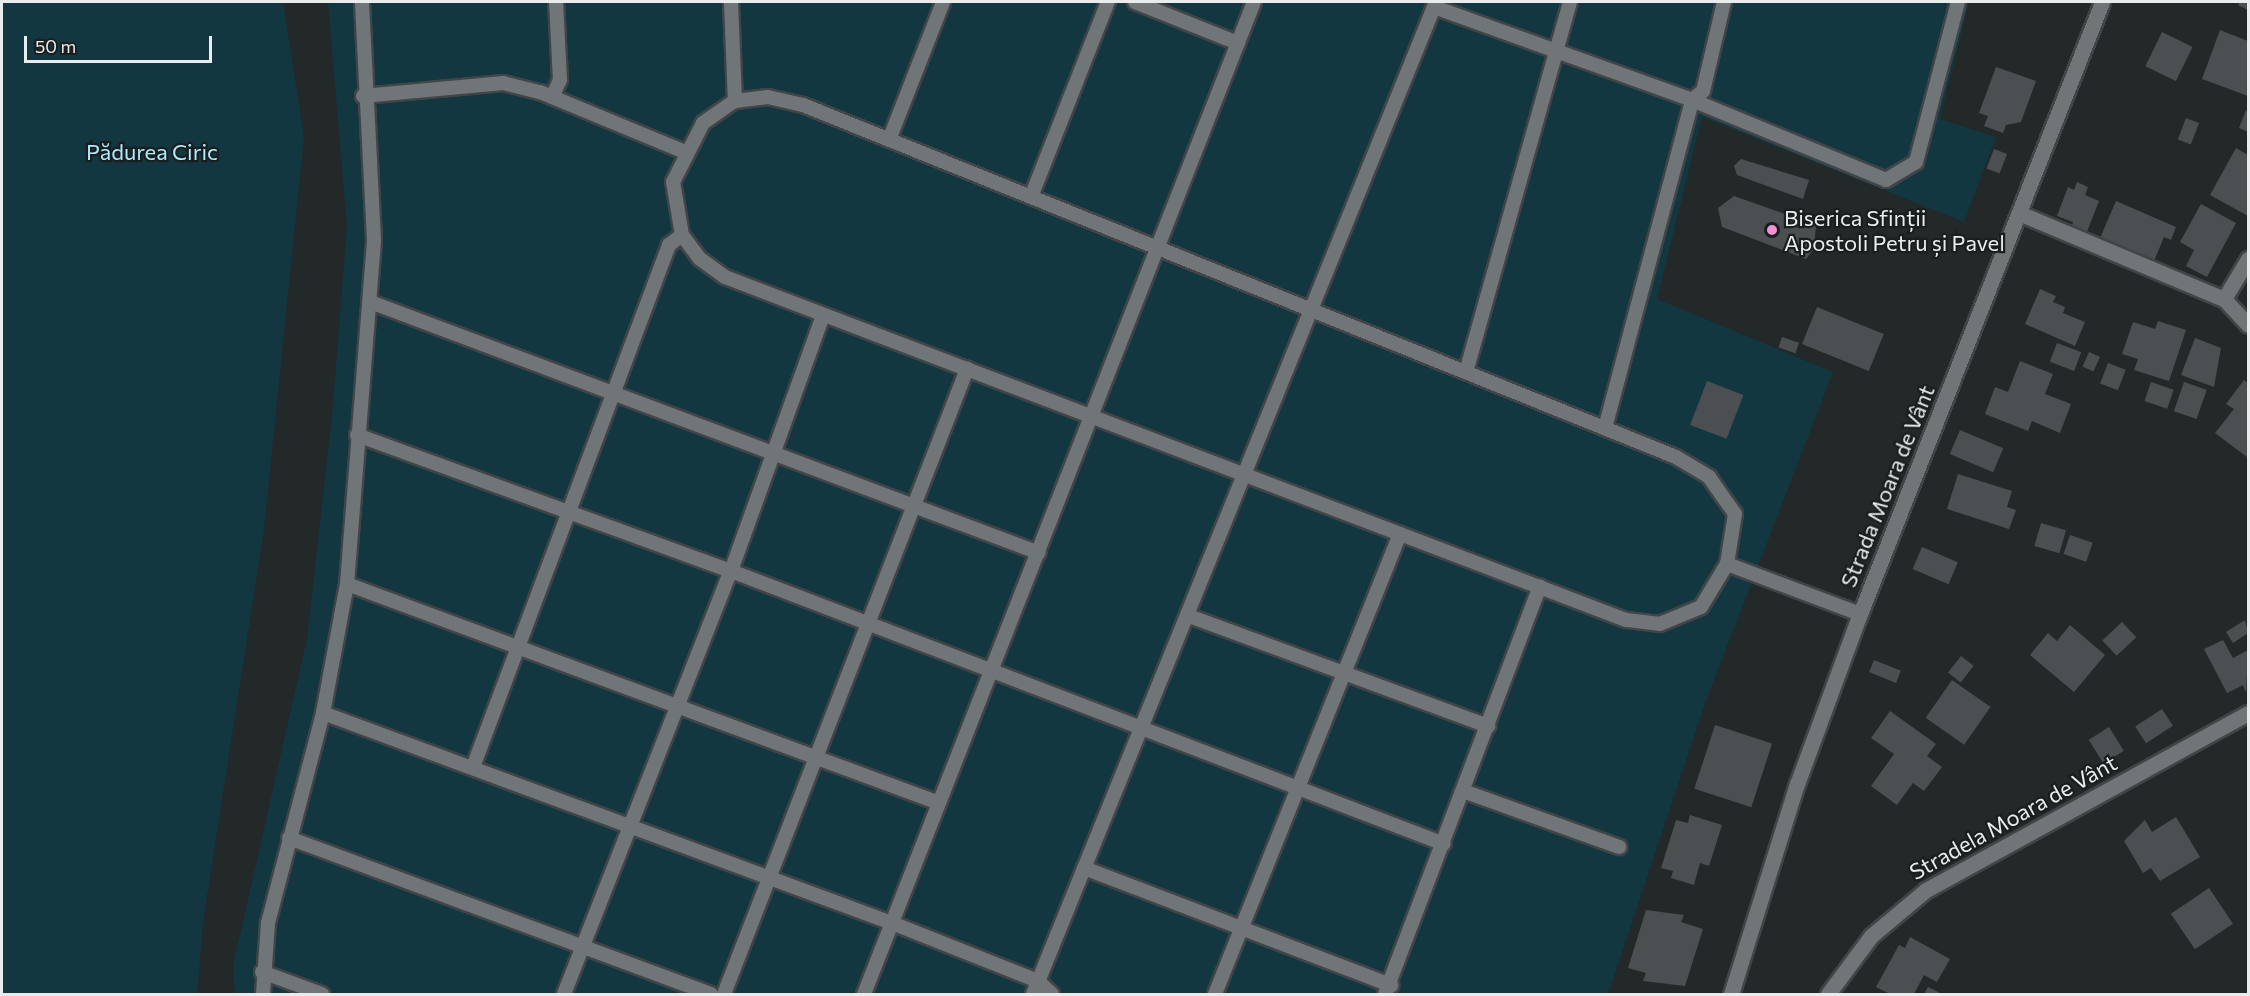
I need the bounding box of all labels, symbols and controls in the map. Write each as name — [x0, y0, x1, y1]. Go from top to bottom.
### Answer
scale bar — [27, 24, 214, 62]
text: 50 m — [35, 35, 76, 57]
park label: Pădurea Ciric — [86, 139, 218, 165]
place label: Biserica Sfinții Apostoli Petru și Pavel — [1784, 204, 2005, 255]
marker: Biserica Sfinții Apostoli Petru și Pavel — [1765, 223, 1779, 237]
street label: Strada Moara de Vânt — [1834, 381, 1940, 591]
street label: Stradela Moara de Vânt — [1905, 749, 2121, 885]

